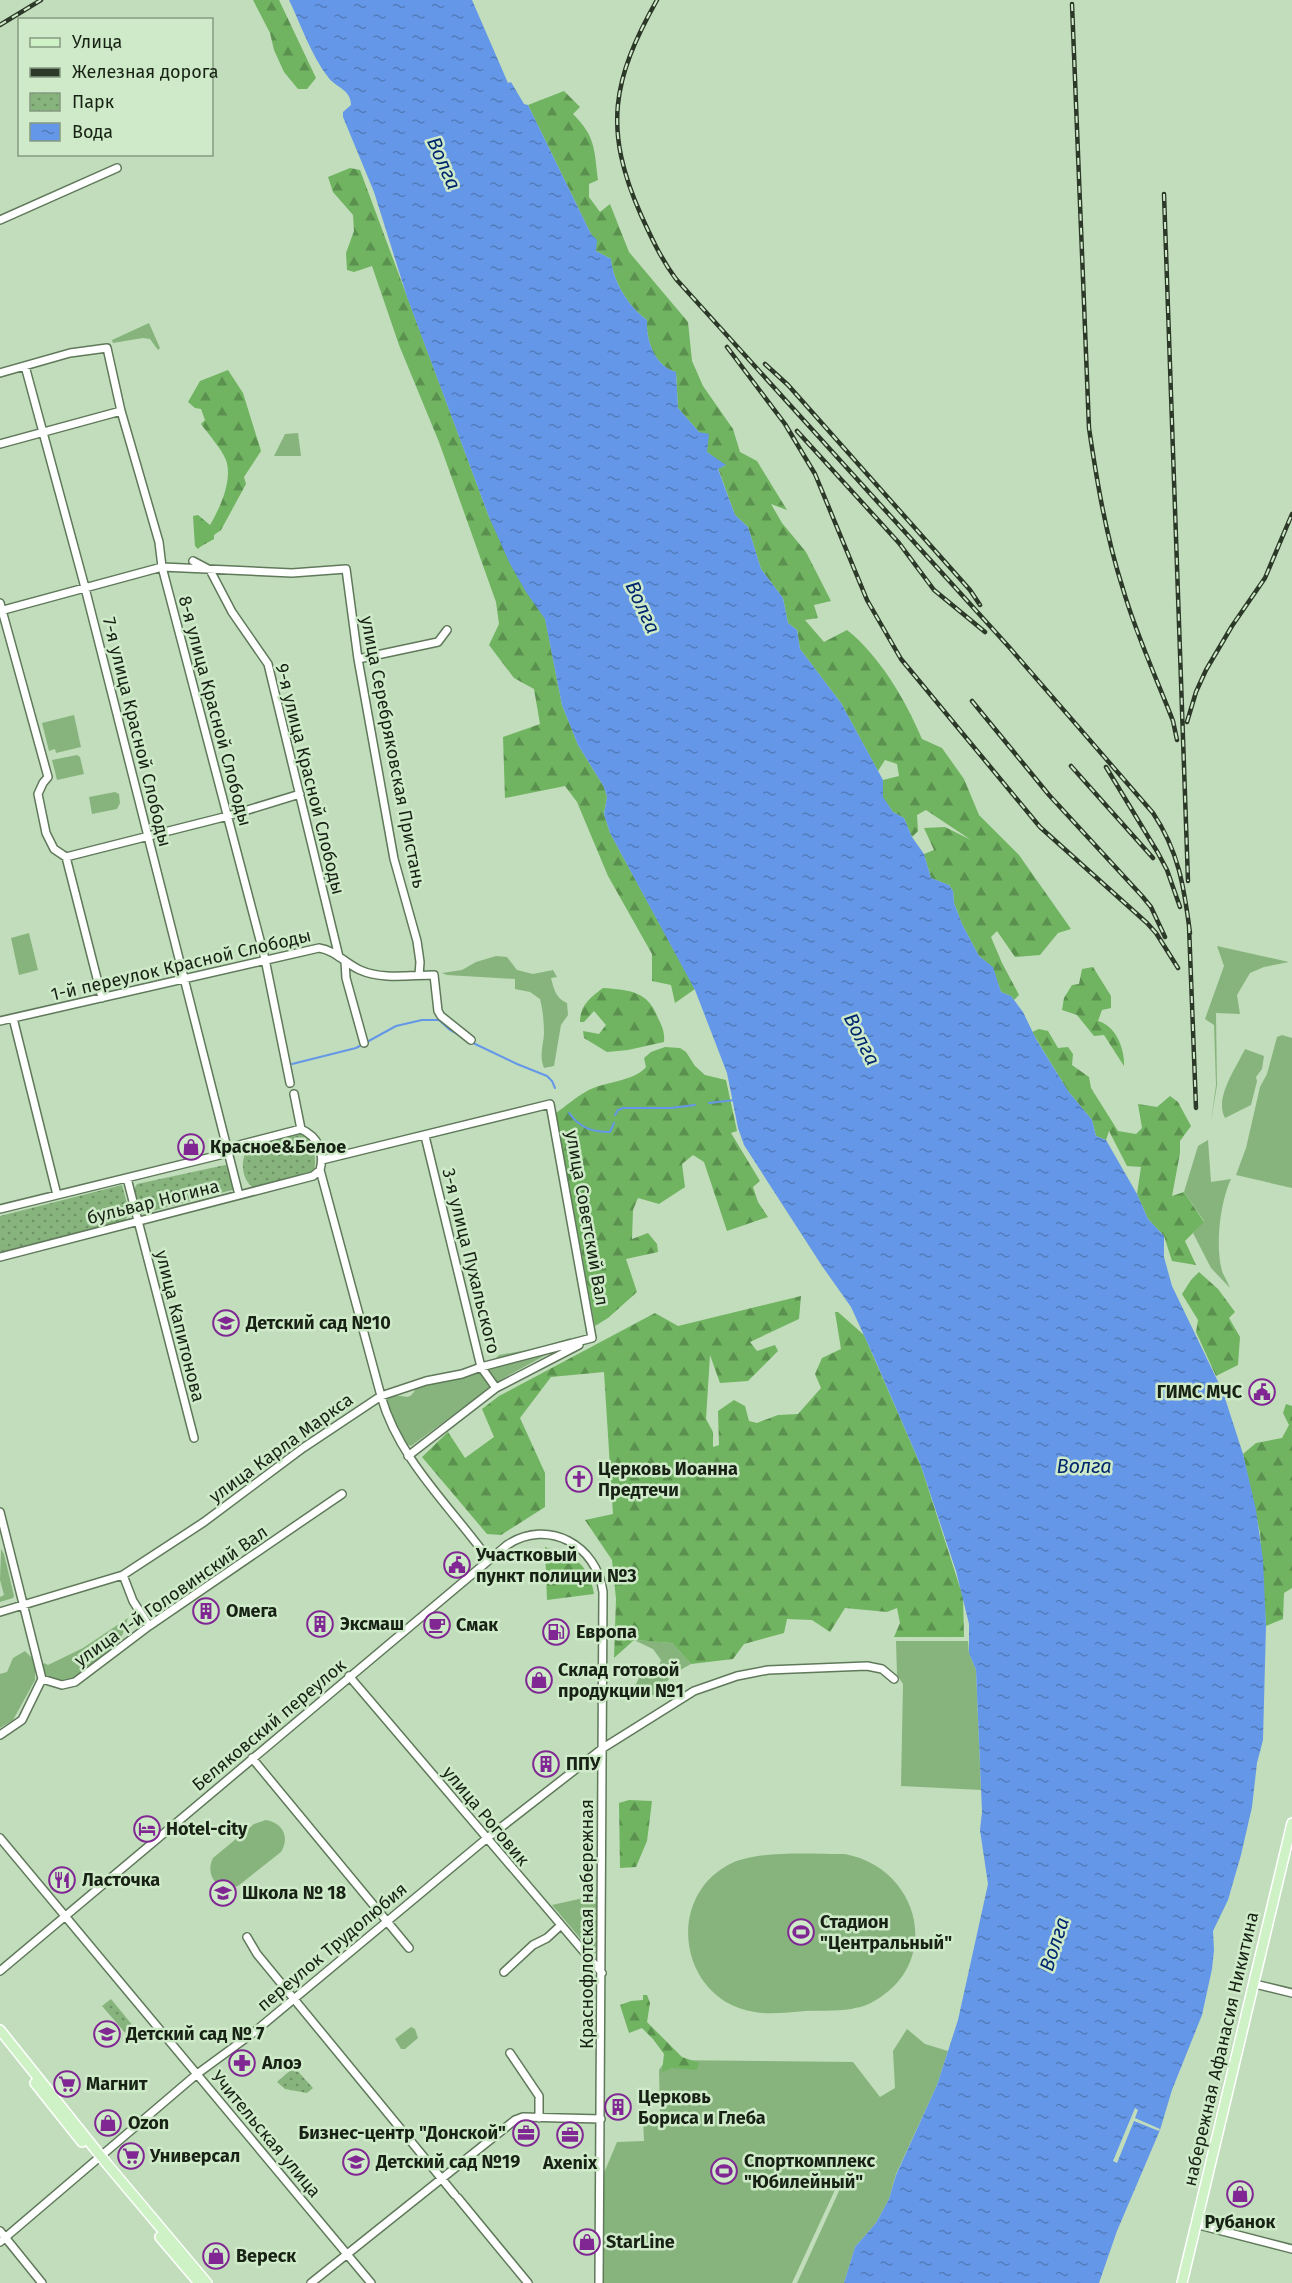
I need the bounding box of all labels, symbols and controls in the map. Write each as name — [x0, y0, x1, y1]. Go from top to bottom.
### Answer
legend — [18, 18, 213, 156]
text: Улица — [72, 31, 122, 53]
text: Железная дорога — [72, 61, 219, 83]
text: Парк — [72, 91, 115, 113]
text: Вода — [72, 121, 113, 143]
water label: Волга — [422, 133, 466, 193]
water label: Волга — [620, 577, 666, 637]
street label: 8-я улица Красной Слободы — [174, 593, 256, 829]
street label: улица Серебряковская Пристань — [356, 614, 430, 890]
street label: 7-я улица Красной Слободы — [98, 615, 176, 849]
street label: 9-я улица Красной Слободы — [271, 661, 349, 897]
street label: 1-й переулок Красной Слободы — [49, 924, 313, 1006]
water label: Волга — [839, 1009, 885, 1069]
street label: улица Советский Вал — [561, 1129, 613, 1307]
shop icon: Красное&Белое — [176, 1132, 206, 1162]
place label: Красное&Белое — [210, 1136, 346, 1158]
street label: 3-я улица Пухальского — [437, 1166, 505, 1356]
street label: бульвар Ногина — [85, 1175, 221, 1229]
street label: улица Капитонова — [150, 1248, 210, 1404]
school or university icon: Детский сад №10 — [211, 1308, 241, 1338]
place label: Детский сад №10 — [245, 1312, 391, 1334]
public building icon: ГИМС МЧС — [1247, 1377, 1277, 1407]
place label: ГИМС МЧС — [1157, 1381, 1243, 1403]
street label: улица Карла Маркса — [205, 1388, 357, 1508]
water label: Волга — [1056, 1454, 1112, 1478]
place label: Церковь Иоанна Предтечи — [598, 1458, 738, 1501]
church icon: Церковь Иоанна Предтечи — [564, 1464, 594, 1494]
street label: улица 1-й Головинский Вал — [70, 1521, 272, 1671]
place label: Участковый пункт полиции №3 — [475, 1544, 637, 1587]
public building icon: Участковый пункт полиции №3 — [442, 1550, 472, 1580]
building icon: Омега — [191, 1596, 221, 1626]
place label: Омега — [226, 1600, 278, 1622]
building icon: Эксмаш — [305, 1609, 335, 1639]
cafe icon: Смак — [422, 1610, 452, 1640]
place label: Эксмаш — [340, 1613, 404, 1635]
place label: Смак — [456, 1614, 498, 1636]
fuel station icon: Европа — [541, 1617, 571, 1647]
place label: Европа — [576, 1621, 637, 1643]
street label: Беляковский переулок — [188, 1654, 351, 1796]
place label: Склад готовой продукции №1 — [558, 1659, 684, 1702]
shop icon: Склад готовой продукции №1 — [524, 1665, 554, 1695]
building icon: ППУ — [531, 1749, 561, 1779]
place label: ППУ — [566, 1753, 601, 1775]
street label: улица Роговик — [438, 1762, 535, 1871]
street label: Краснофлотская набережная — [576, 1799, 598, 2049]
hotel icon: Hotel-city — [132, 1814, 162, 1844]
place label: Hotel-city — [166, 1818, 248, 1840]
restaurant icon: Ласточка — [47, 1865, 77, 1895]
place label: Ласточка — [82, 1869, 160, 1891]
school or university icon: Школа № 18 — [208, 1878, 238, 1908]
street label: переулок Трудолюбия — [253, 1878, 411, 2016]
place label: Школа № 18 — [242, 1882, 346, 1904]
street label: набережная Афанасия Никитина — [1179, 1910, 1263, 2188]
place label: Стадион "Центральный" — [820, 1911, 952, 1954]
water label: Волга — [1034, 1914, 1074, 1974]
sports icon: Стадион "Центральный" — [786, 1917, 816, 1947]
school or university icon: Детский сад № 7 — [92, 2019, 122, 2049]
place label: Детский сад № 7 — [125, 2023, 265, 2045]
pharmacy icon: Алоэ — [227, 2048, 257, 2078]
place label: Алоэ — [261, 2052, 302, 2074]
street label: Учительская улица — [206, 2066, 326, 2202]
supermarket icon: Магнит — [52, 2069, 82, 2099]
place label: Магнит — [86, 2073, 148, 2095]
place label: Церковь Бориса и Глеба — [638, 2086, 766, 2129]
building icon: Церковь Бориса и Глеба — [603, 2092, 633, 2122]
shop icon: Ozon — [93, 2108, 123, 2138]
place label: Ozon — [128, 2112, 169, 2134]
office icon: Бизнес-центр "Донской" — [511, 2118, 541, 2148]
office icon: Axenix — [555, 2120, 585, 2150]
place label: Бизнес-центр "Донской" — [298, 2122, 506, 2144]
supermarket icon: Универсал — [116, 2141, 146, 2171]
place label: Универсал — [149, 2145, 240, 2167]
school or university icon: Детский сад №19 — [341, 2147, 371, 2177]
place label: Спорткомплекс "Юбилейный" — [744, 2150, 875, 2193]
place label: Детский сад №19 — [375, 2151, 520, 2173]
place label: Axenix — [542, 2152, 598, 2174]
sports icon: Спорткомплекс "Юбилейный" — [709, 2156, 739, 2186]
shop icon: Рубанок — [1225, 2179, 1255, 2209]
place label: Рубанок — [1205, 2211, 1276, 2233]
shop icon: StarLine — [572, 2227, 602, 2257]
place label: StarLine — [606, 2231, 675, 2253]
shop icon: Вереск — [201, 2241, 231, 2271]
place label: Вереск — [236, 2245, 296, 2267]

